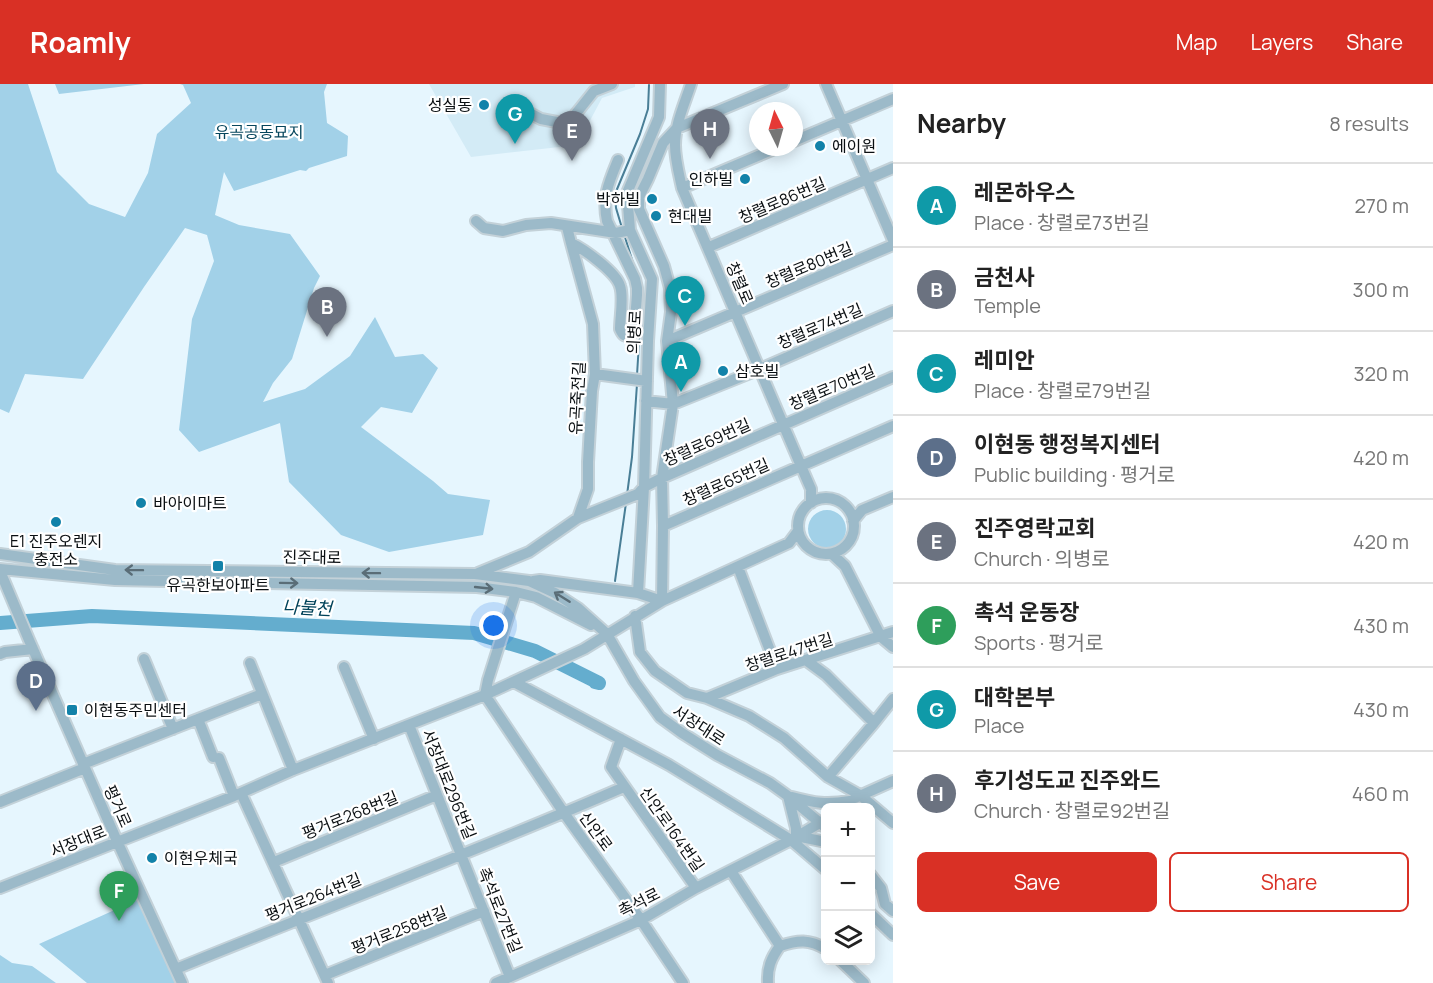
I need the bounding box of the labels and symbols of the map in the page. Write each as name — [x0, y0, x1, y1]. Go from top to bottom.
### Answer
place label: 성실동 — [428, 94, 472, 116]
pin: G — [496, 94, 534, 144]
marker: 성실동 — [477, 98, 491, 112]
north arrow — [749, 102, 803, 156]
pin: H — [690, 110, 730, 159]
pin: E — [552, 112, 592, 161]
park label: 유곡공동묘지 — [215, 121, 303, 143]
place label: 에이원 — [832, 135, 876, 157]
marker: 에이원 — [813, 139, 827, 153]
place label: 인하빌 — [689, 168, 733, 190]
street label: 창렬로86번길 — [735, 172, 829, 228]
marker: 인하빌 — [738, 172, 752, 186]
place label: 박하빌 — [596, 188, 640, 210]
marker: 박하빌 — [645, 192, 659, 206]
place label: 현대빌 — [668, 205, 712, 227]
marker: 현대빌 — [649, 209, 663, 223]
street label: 창렬로80번길 — [762, 237, 856, 293]
street label: 창렬로 — [721, 258, 759, 308]
pin: C — [666, 276, 704, 326]
pin: B — [308, 288, 346, 337]
street label: 창렬로74번길 — [774, 298, 866, 354]
street label: 의병로 — [622, 309, 646, 355]
pin: A — [662, 342, 700, 392]
street label: 창렬로70번길 — [786, 359, 878, 415]
place label: 삼호빌 — [735, 360, 779, 382]
street label: 유곡죽전길 — [564, 361, 590, 435]
marker: 삼호빌 — [716, 364, 730, 378]
street label: 창렬로69번길 — [660, 413, 754, 471]
street label: 창렬로65번길 — [679, 453, 773, 511]
place label: 바아이마트 — [153, 492, 227, 514]
marker: 바아이마트 — [134, 496, 148, 510]
marker: E1 진주오렌지 충전소 — [49, 515, 63, 529]
place label: E1 진주오렌지 충전소 — [10, 530, 102, 570]
street label: 진주대로 — [282, 545, 342, 569]
marker: 유곡한보아파트 — [211, 559, 225, 573]
one-way arrow — [124, 564, 144, 576]
one-way arrow — [361, 567, 381, 579]
place label: 유곡한보아파트 — [166, 574, 270, 596]
one-way arrow — [279, 577, 299, 589]
one-way arrow — [473, 583, 493, 594]
one-way arrow — [553, 591, 570, 604]
water label: 나불천 — [282, 594, 335, 620]
your location — [479, 611, 508, 640]
street label: 창렬로47번길 — [742, 627, 836, 677]
pin: D — [16, 662, 56, 711]
place label: 이현동주민센터 — [84, 699, 187, 721]
street label: 서장대로 — [668, 700, 730, 750]
marker: 이현동주민센터 — [65, 703, 79, 717]
street label: 서장대로296번길 — [417, 726, 481, 842]
street label: 평거로 — [99, 781, 137, 831]
street label: 신안로164번길 — [635, 782, 709, 876]
street label: 평거로268번길 — [299, 786, 401, 844]
street label: 신안로 — [574, 807, 618, 856]
street label: 서장대로 — [47, 820, 110, 862]
place label: 이현우체국 — [164, 847, 238, 869]
marker: 이현우체국 — [145, 851, 159, 865]
street label: 촉석로27번길 — [473, 864, 527, 956]
street label: 평거로264번길 — [262, 868, 364, 926]
pin: F — [100, 872, 138, 921]
street label: 촉석로 — [614, 882, 664, 922]
street label: 평거로258번길 — [348, 901, 450, 959]

